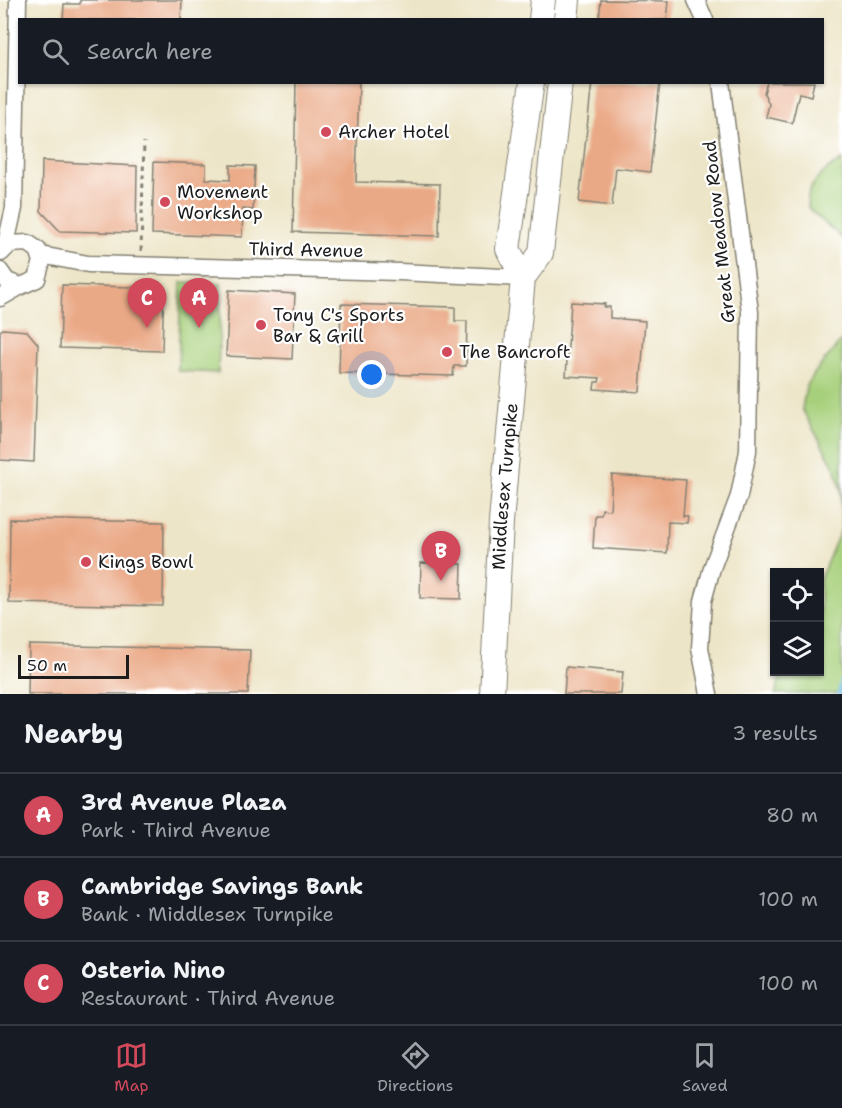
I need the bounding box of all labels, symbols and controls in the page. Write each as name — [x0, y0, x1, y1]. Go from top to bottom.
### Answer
search box — [18, 18, 824, 84]
icon: search — [39, 35, 72, 68]
text: Search here — [87, 37, 213, 66]
place label: Archer Hotel — [338, 120, 450, 144]
marker: Archer Hotel — [319, 125, 333, 139]
street label: Great Meadow Road — [697, 140, 741, 324]
place label: Movement Workshop — [177, 180, 269, 225]
marker: Movement Workshop — [158, 195, 172, 209]
street label: Third Avenue — [248, 237, 364, 263]
pin: C — [128, 278, 166, 328]
pin: A — [180, 278, 218, 328]
place label: Tony C's Sports Bar & Grill — [273, 303, 404, 348]
marker: Tony C's Sports Bar & Grill — [254, 318, 268, 332]
place label: The Bancroft — [459, 340, 571, 364]
marker: The Bancroft — [440, 345, 454, 359]
your location — [357, 360, 386, 389]
street label: Middlesex Turnpike — [487, 402, 524, 571]
pin: B — [422, 532, 460, 581]
place label: Kings Bowl — [98, 550, 194, 574]
marker: Kings Bowl — [79, 555, 93, 569]
map controls — [770, 568, 824, 676]
button: locate — [770, 568, 824, 622]
button: layers — [770, 622, 824, 676]
scale bar — [18, 652, 129, 680]
text: 50 m — [27, 655, 67, 676]
text: Nearby — [24, 716, 123, 751]
text: 3 results — [732, 720, 818, 746]
text: 3rd Avenue Plaza — [81, 788, 286, 817]
text: A — [36, 802, 51, 828]
text: 80 m — [766, 802, 818, 828]
text: Park · Third Avenue — [81, 817, 271, 843]
text: Cambridge Savings Bank — [81, 872, 363, 901]
text: B — [37, 886, 50, 912]
text: 100 m — [758, 886, 818, 912]
text: Bank · Middlesex Turnpike — [81, 901, 334, 927]
text: Osteria Nino — [81, 956, 225, 985]
text: C — [37, 970, 50, 996]
text: 100 m — [758, 970, 818, 996]
text: Restaurant · Third Avenue — [81, 985, 335, 1011]
tab: Map — [114, 1039, 149, 1096]
tab: Directions — [377, 1039, 454, 1096]
tab: Saved — [682, 1039, 728, 1096]

